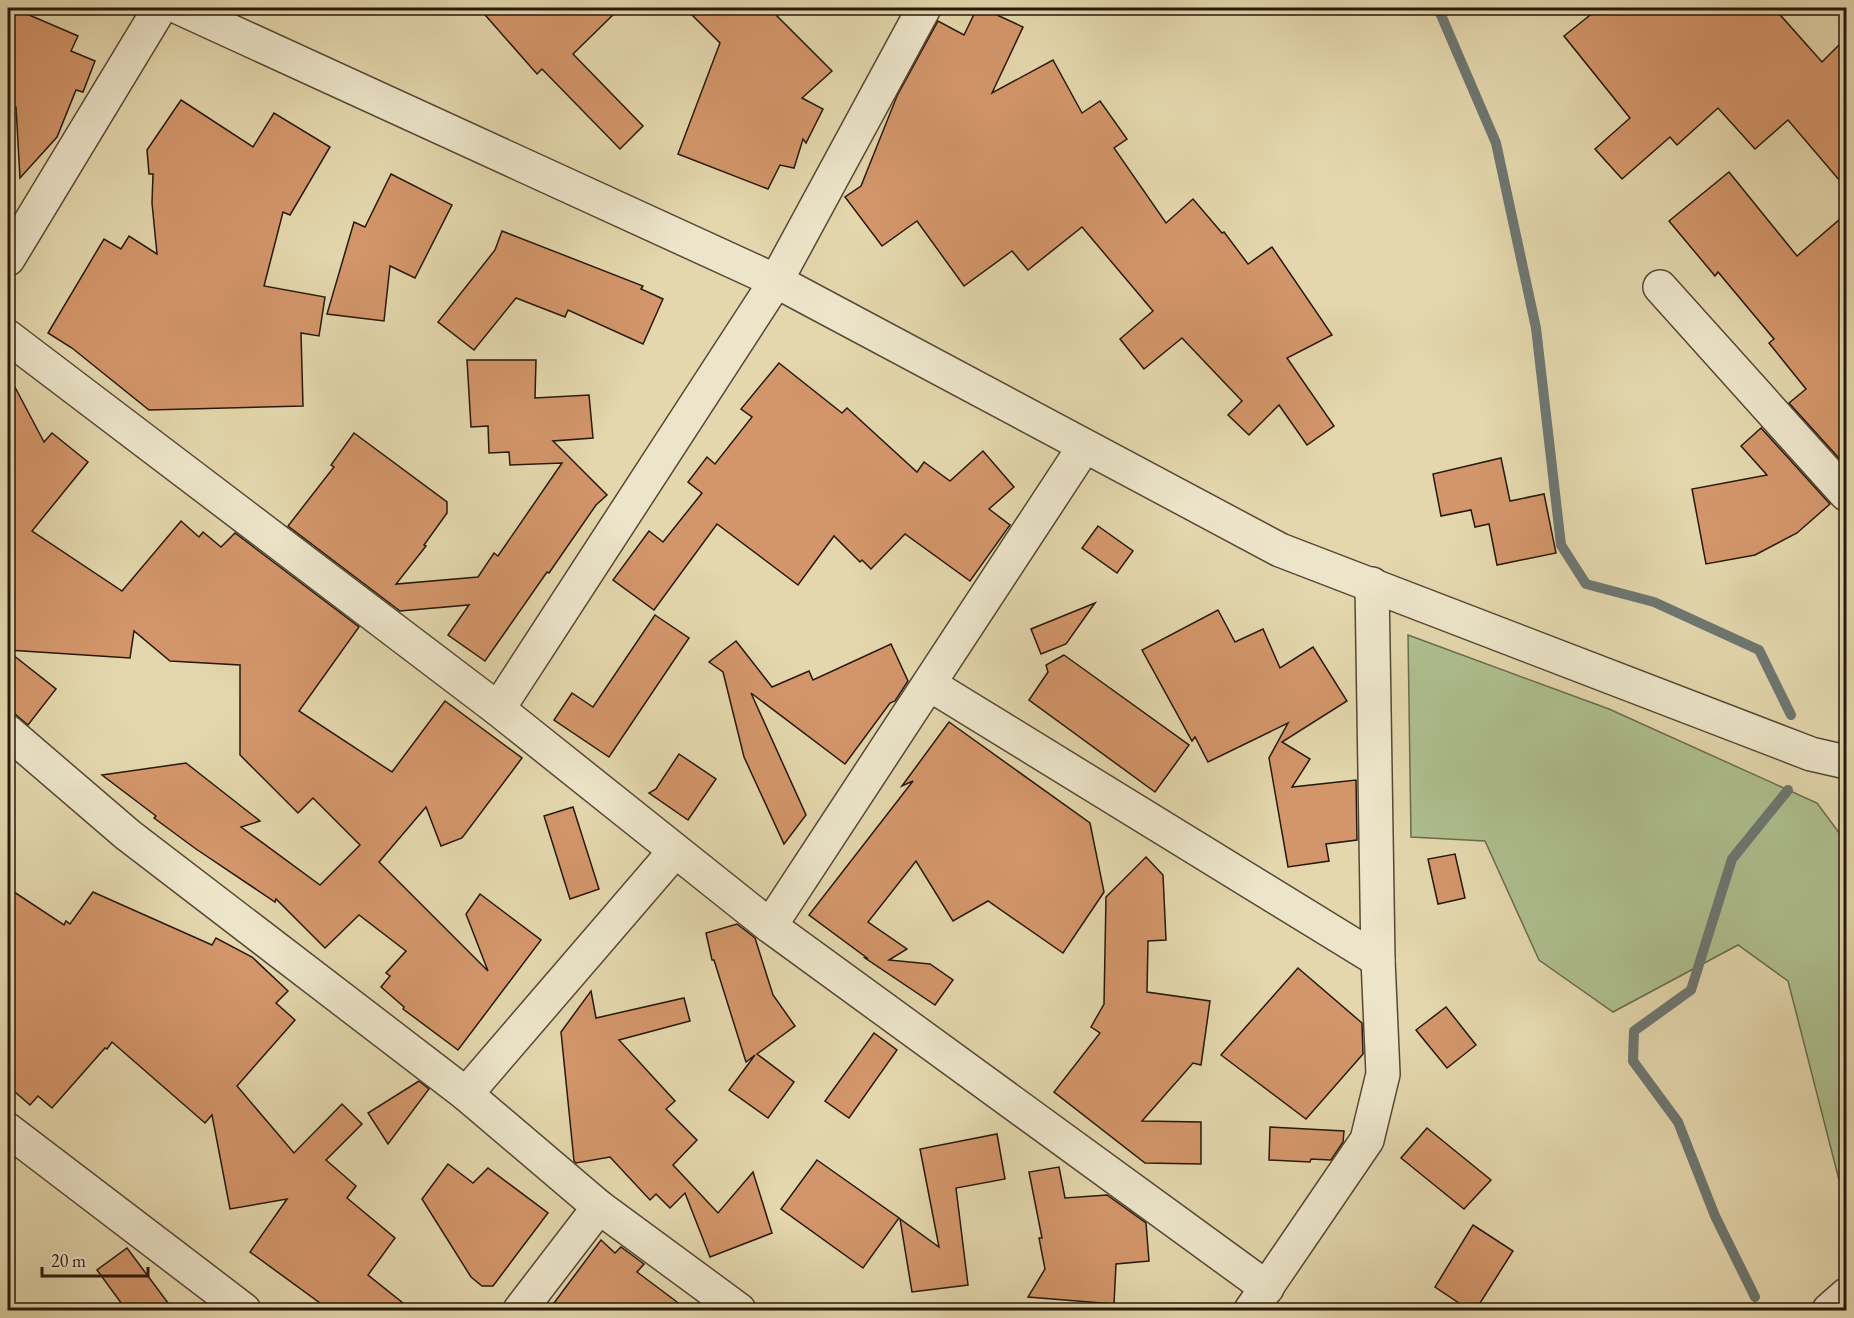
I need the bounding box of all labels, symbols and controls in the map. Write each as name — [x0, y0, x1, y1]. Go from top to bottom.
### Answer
scale bar — [42, 1240, 148, 1278]
text: 20 m — [51, 1249, 86, 1272]

